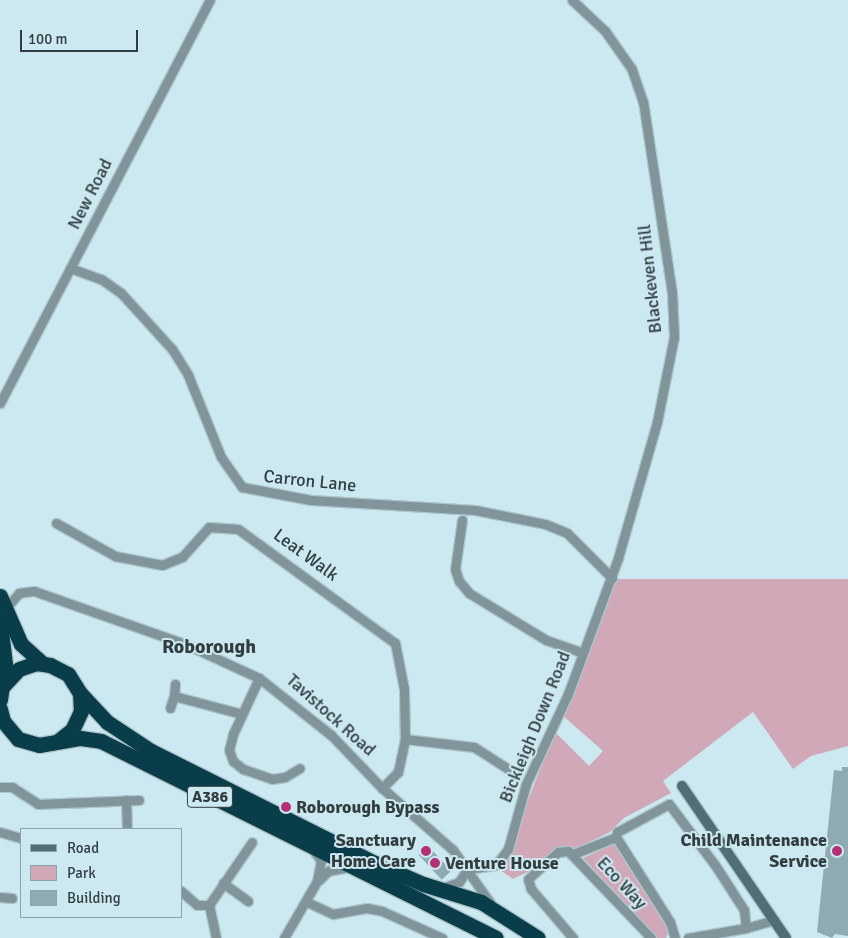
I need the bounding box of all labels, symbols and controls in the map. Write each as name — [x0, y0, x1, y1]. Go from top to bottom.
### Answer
scale bar — [22, 20, 140, 52]
text: 100 m — [28, 30, 68, 48]
street label: New Road — [63, 155, 117, 233]
street label: Blackeven Hill — [634, 223, 666, 335]
street label: Carron Lane — [263, 465, 357, 497]
street label: Leat Walk — [269, 524, 343, 586]
district label: Roborough — [162, 634, 256, 658]
street label: Bickleigh Down Road — [495, 648, 575, 806]
street label: Tavistock Road — [282, 669, 380, 761]
road number: A386 — [186, 784, 234, 810]
place label: Roborough Bypass — [296, 796, 439, 818]
marker: Roborough Bypass — [280, 801, 292, 813]
legend — [20, 828, 182, 918]
place label: Sanctuary Home Care — [331, 830, 416, 872]
place label: Child Maintenance Service — [680, 830, 827, 872]
text: Road — [67, 839, 99, 857]
marker: Sanctuary Home Care — [420, 845, 432, 857]
marker: Child Maintenance Service — [831, 845, 843, 857]
place label: Venture House — [445, 852, 559, 874]
street label: Eco Way — [592, 852, 652, 914]
marker: Venture House — [429, 857, 441, 869]
text: Park — [67, 864, 96, 882]
text: Building — [67, 889, 121, 907]

